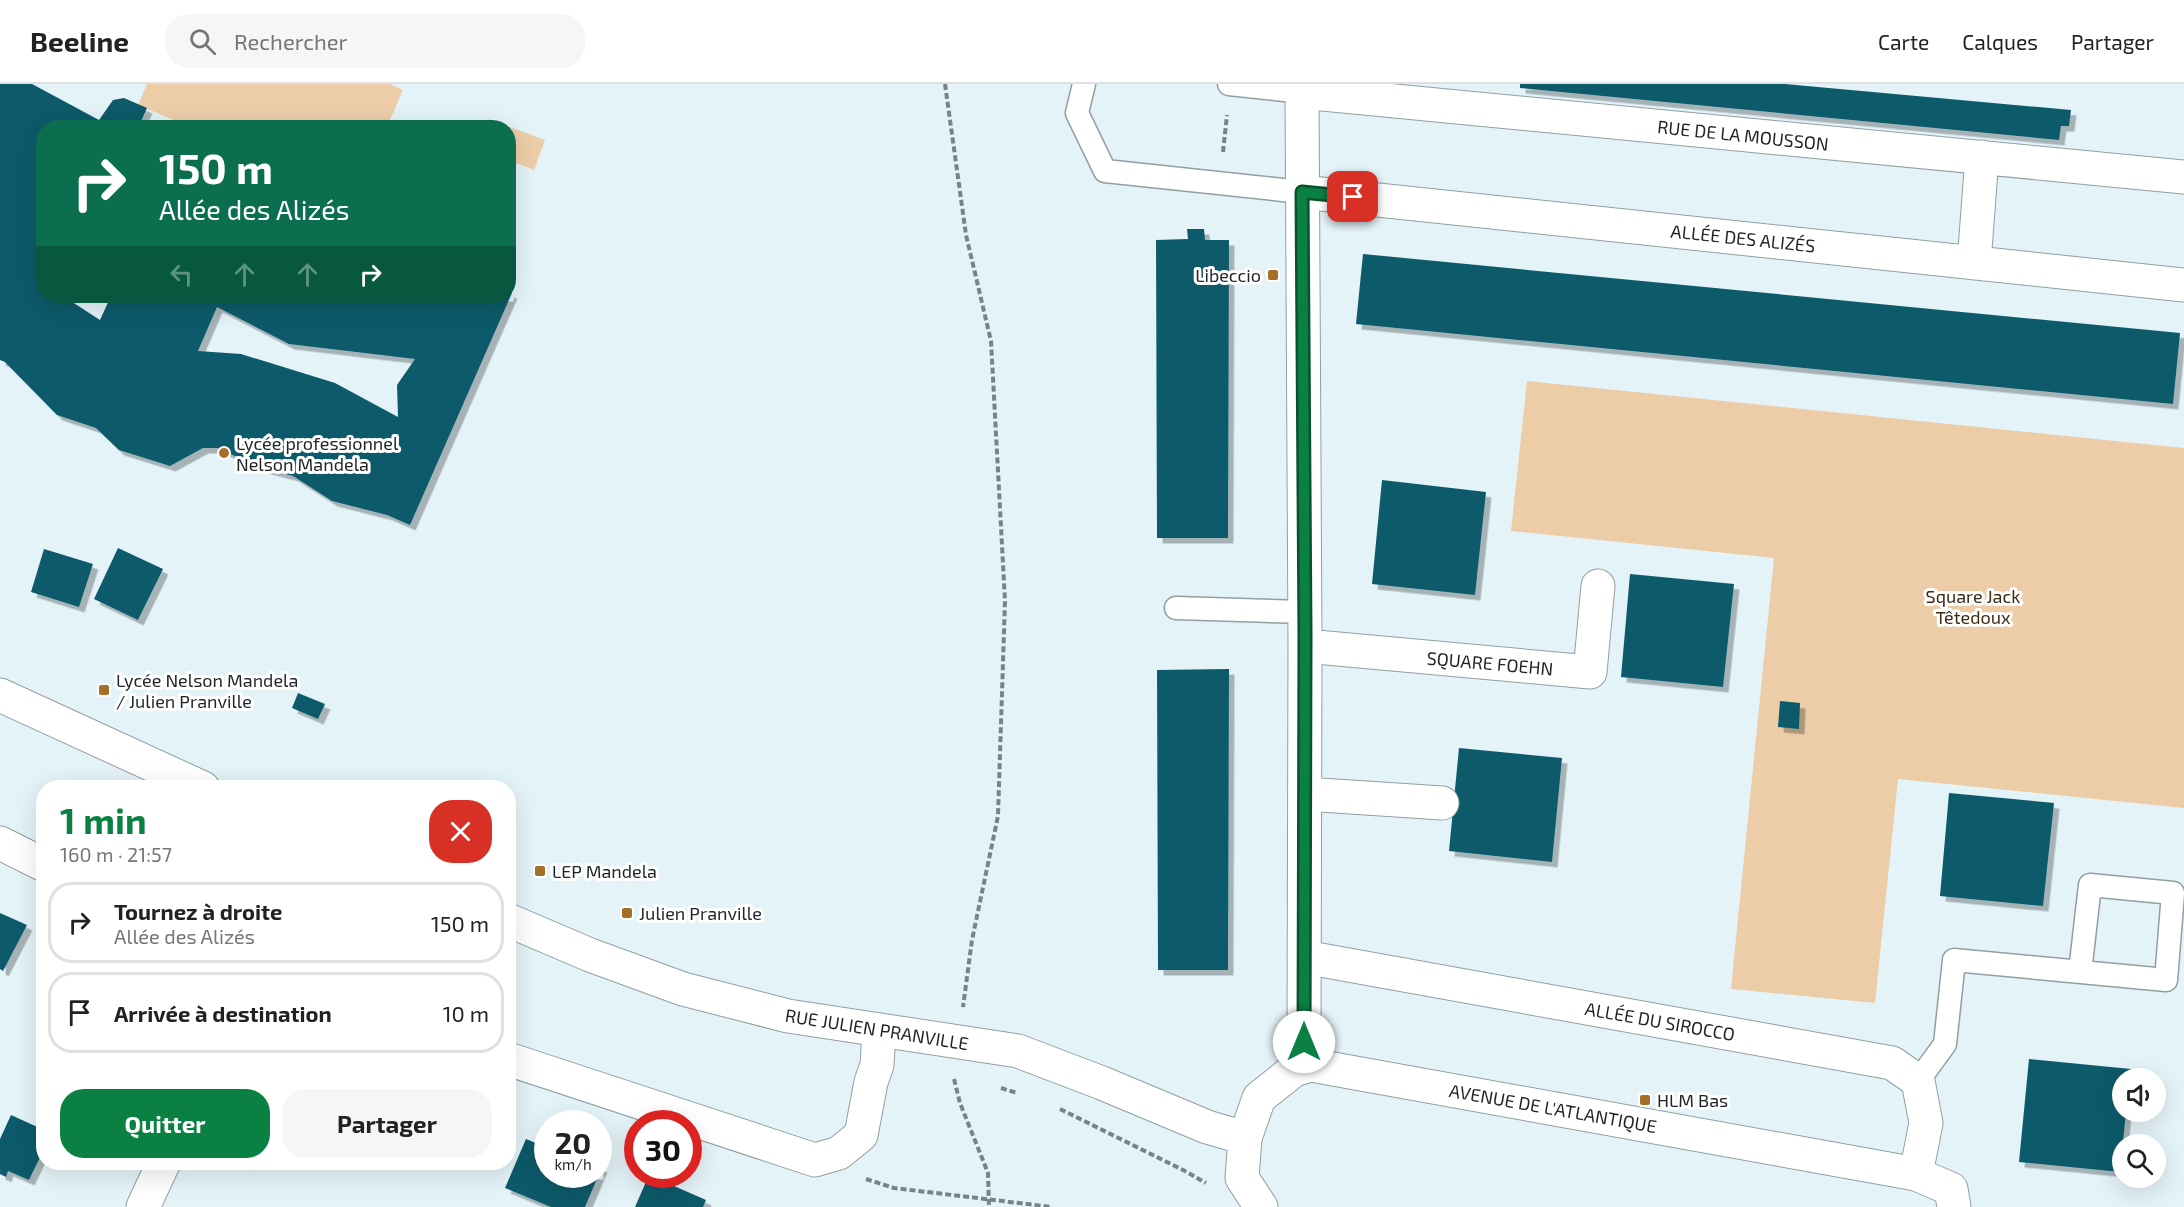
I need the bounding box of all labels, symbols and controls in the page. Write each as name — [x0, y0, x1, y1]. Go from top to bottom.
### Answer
search box — [165, 14, 585, 68]
text: Beeline — [30, 24, 129, 58]
icon: search — [186, 25, 219, 58]
text: Rechercher — [234, 28, 347, 54]
text: Carte — [1878, 29, 1929, 54]
text: Calques — [1962, 29, 2038, 54]
text: Partager — [2071, 29, 2154, 54]
street label: RUE DE LA MOUSSON — [1656, 115, 1830, 155]
text: 150 m — [159, 142, 273, 192]
icon: right — [60, 144, 138, 222]
pin — [1327, 171, 1378, 222]
icon: arrive — [1336, 180, 1369, 213]
text: Allée des Alizés — [159, 193, 349, 225]
street label: ALLÉE DES ALIZÉS — [1670, 219, 1816, 257]
icon: left — [165, 258, 198, 291]
icon: ahead — [228, 258, 261, 291]
icon: ahead — [291, 258, 324, 291]
icon: right — [354, 258, 387, 291]
place label: Libeccio — [1195, 264, 1261, 286]
marker: Libeccio — [1266, 268, 1280, 282]
place label: Lycée professionnel Nelson Mandela — [236, 432, 399, 475]
marker: Lycée professionnel Nelson Mandela — [217, 446, 231, 460]
park label: Square Jack Têtedoux — [1926, 585, 2020, 628]
street label: SQUARE FOEHN — [1426, 647, 1554, 679]
place label: Lycée Nelson Mandela / Julien Pranville — [116, 669, 298, 712]
marker: Lycée Nelson Mandela / Julien Pranville — [97, 683, 111, 697]
text: 1 min — [60, 798, 147, 841]
button: close — [429, 800, 492, 863]
text: 160 m · 21:57 — [60, 842, 172, 866]
place label: LEP Mandela — [552, 860, 657, 882]
marker: LEP Mandela — [533, 864, 547, 878]
text: Tournez à droite — [114, 898, 283, 924]
place label: Julien Pranville — [639, 902, 762, 924]
icon: right — [63, 906, 96, 939]
marker: Julien Pranville — [620, 906, 634, 920]
text: 150 m — [431, 910, 489, 936]
text: Allée des Alizés — [114, 924, 255, 948]
icon: arrive — [63, 996, 96, 1029]
street label: ALLÉE DU SIROCCO — [1583, 997, 1737, 1045]
text: Arrivée à destination — [114, 1000, 332, 1026]
text: 10 m — [443, 1000, 489, 1026]
street label: RUE JULIEN PRANVILLE — [784, 1004, 970, 1054]
position arrow — [1272, 1010, 1336, 1074]
map controls — [2112, 1068, 2166, 1188]
button: sound — [2112, 1068, 2166, 1122]
street label: AVENUE DE L'ATLANTIQUE — [1448, 1079, 1658, 1137]
button: Quitter — [60, 1089, 270, 1158]
button: Partager — [282, 1089, 492, 1158]
place label: HLM Bas — [1657, 1089, 1728, 1111]
marker: HLM Bas — [1638, 1093, 1652, 1107]
speed limit sign: 30 — [624, 1110, 702, 1188]
text: 20 — [555, 1124, 591, 1160]
button: search — [2112, 1134, 2166, 1188]
text: km/h — [554, 1155, 592, 1173]

